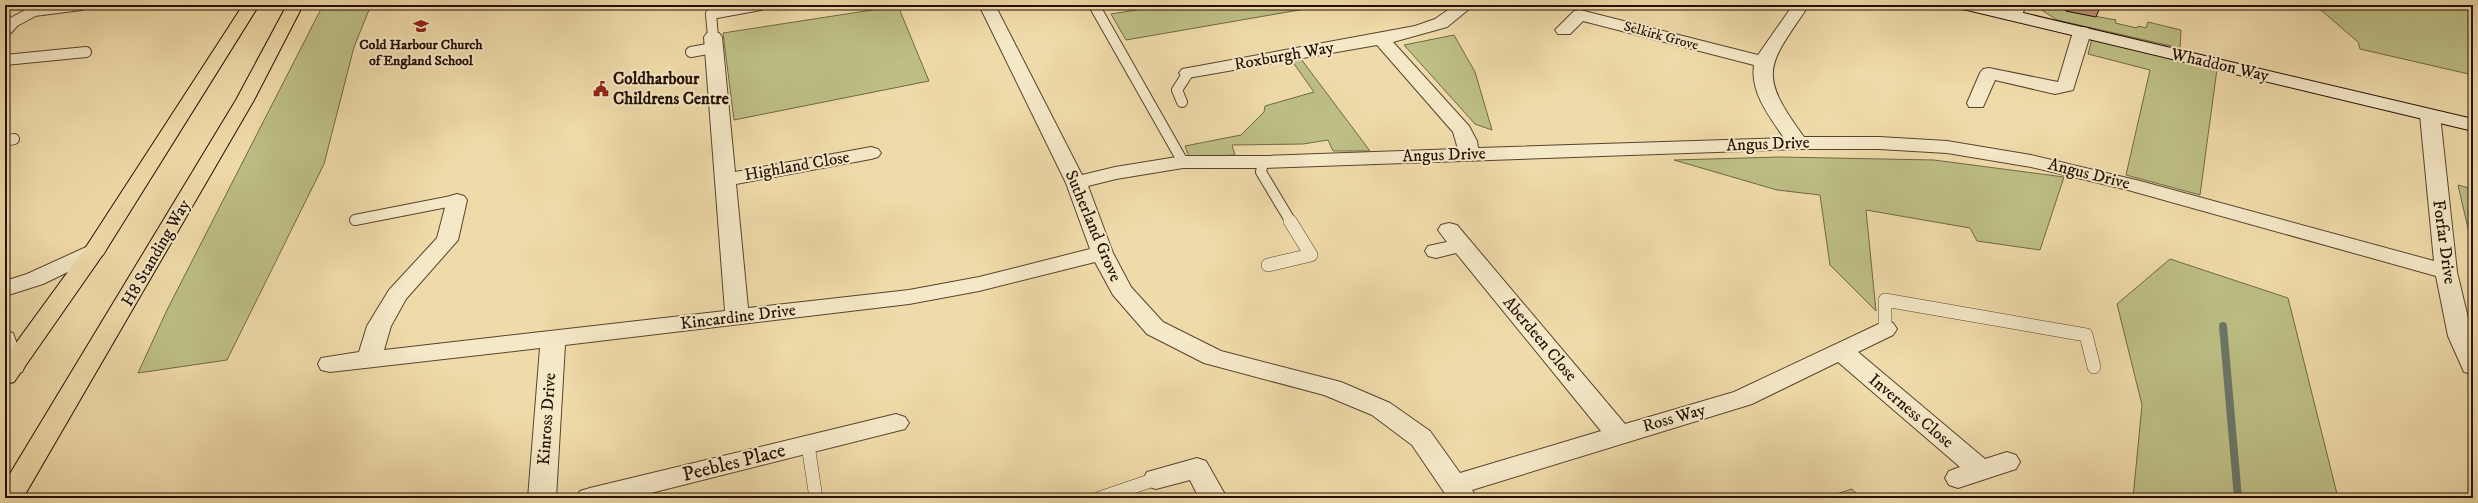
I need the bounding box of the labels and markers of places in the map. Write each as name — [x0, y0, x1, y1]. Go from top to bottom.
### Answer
school or university icon: Cold Harbour Church of England School — [412, 17, 430, 35]
place label: Cold Harbour Church of England School — [359, 36, 483, 70]
place label: Coldharbour Childrens Centre — [613, 68, 729, 110]
public building icon: Coldharbour Childrens Centre — [592, 80, 610, 98]

